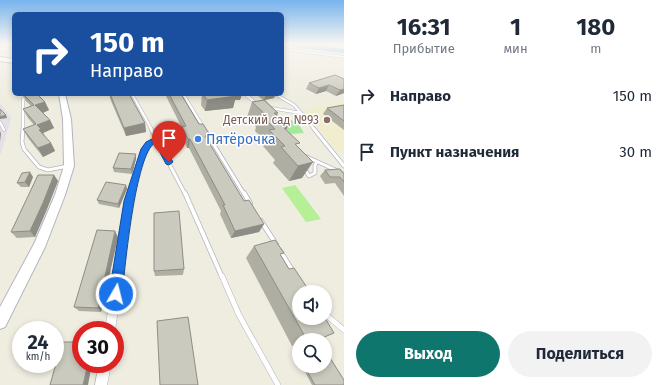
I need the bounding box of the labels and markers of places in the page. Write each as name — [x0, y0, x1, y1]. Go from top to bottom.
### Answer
place label: Детский сад №93 — [222, 113, 319, 127]
marker: Детский сад №93 — [322, 115, 332, 125]
pin — [152, 121, 186, 162]
place label: Пятёрочка — [206, 131, 276, 148]
marker: Пятёрочка — [193, 134, 203, 144]

